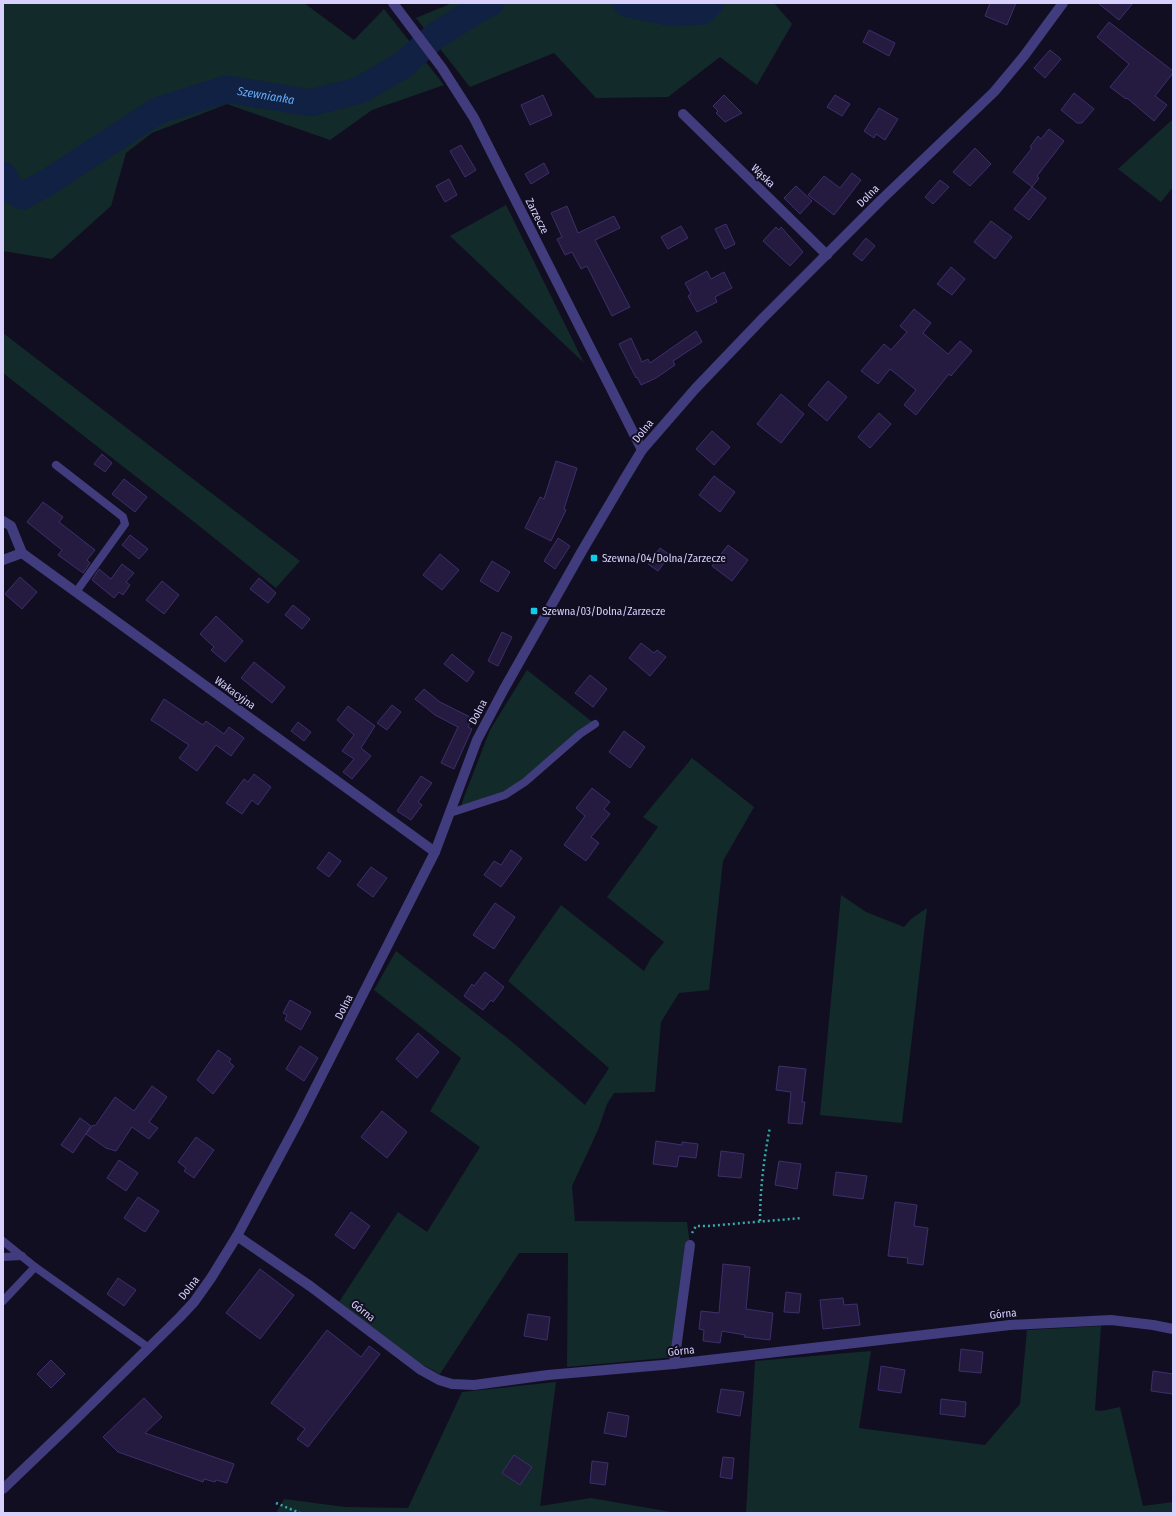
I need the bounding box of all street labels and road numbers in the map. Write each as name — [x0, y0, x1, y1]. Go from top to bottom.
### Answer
street label: Wąska — [748, 162, 778, 190]
street label: Dolna — [854, 182, 882, 210]
street label: Zarzecze — [523, 196, 551, 236]
street label: Dolna — [630, 417, 656, 445]
street label: Wakacyjna — [212, 674, 258, 712]
street label: Dolna — [466, 697, 490, 727]
street label: Dolna — [332, 992, 356, 1022]
street label: Dolna — [176, 1274, 202, 1302]
street label: Górna — [348, 1298, 378, 1324]
street label: Górna — [989, 1306, 1017, 1322]
street label: Górna — [667, 1343, 695, 1359]

